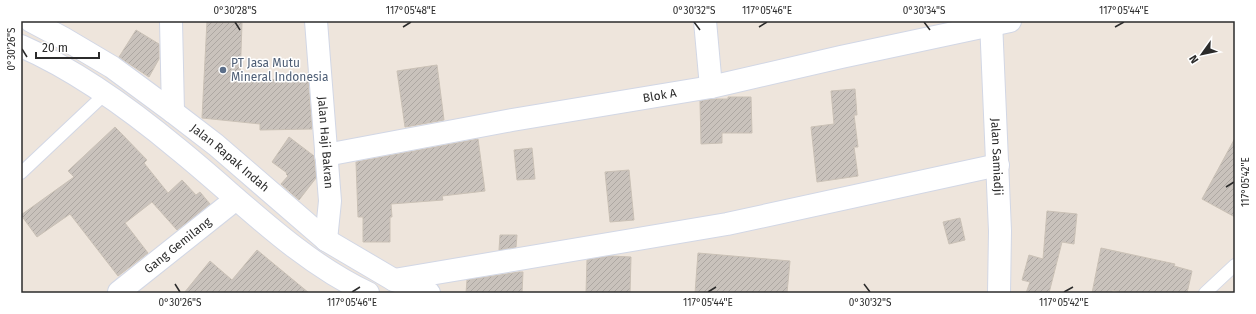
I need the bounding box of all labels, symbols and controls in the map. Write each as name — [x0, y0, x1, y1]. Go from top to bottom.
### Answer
text: 0°30'28"S — [213, 5, 257, 17]
text: 117°05'48"E — [386, 5, 436, 17]
text: 0°30'32"S — [673, 5, 716, 17]
text: 117°05'46"E — [742, 5, 792, 17]
text: 0°30'34"S — [903, 5, 946, 17]
text: 117°05'44"E — [1099, 5, 1149, 17]
text: 0°30'26"S — [6, 27, 18, 71]
scale bar — [36, 34, 99, 60]
north arrow — [1182, 34, 1222, 74]
text: 20 m — [42, 41, 68, 55]
text: N — [1187, 53, 1201, 66]
place label: PT Jasa Mutu Mineral Indonesia — [231, 56, 328, 84]
marker: PT Jasa Mutu Mineral Indonesia — [218, 65, 228, 75]
street label: Blok A — [642, 86, 678, 105]
street label: Jalan Haji Bakran — [315, 96, 336, 189]
street label: Jalan Samiadji — [988, 118, 1005, 196]
street label: Jalan Rapak Indah — [188, 121, 272, 195]
text: 117°05'42"E — [1240, 157, 1252, 207]
street label: Gang Gemilang — [141, 214, 215, 276]
text: 0°30'26"S — [159, 297, 202, 309]
text: 117°05'46"E — [327, 297, 377, 309]
text: 117°05'44"E — [683, 297, 733, 309]
text: 0°30'32"S — [849, 297, 892, 309]
text: 117°05'42"E — [1039, 297, 1089, 309]

